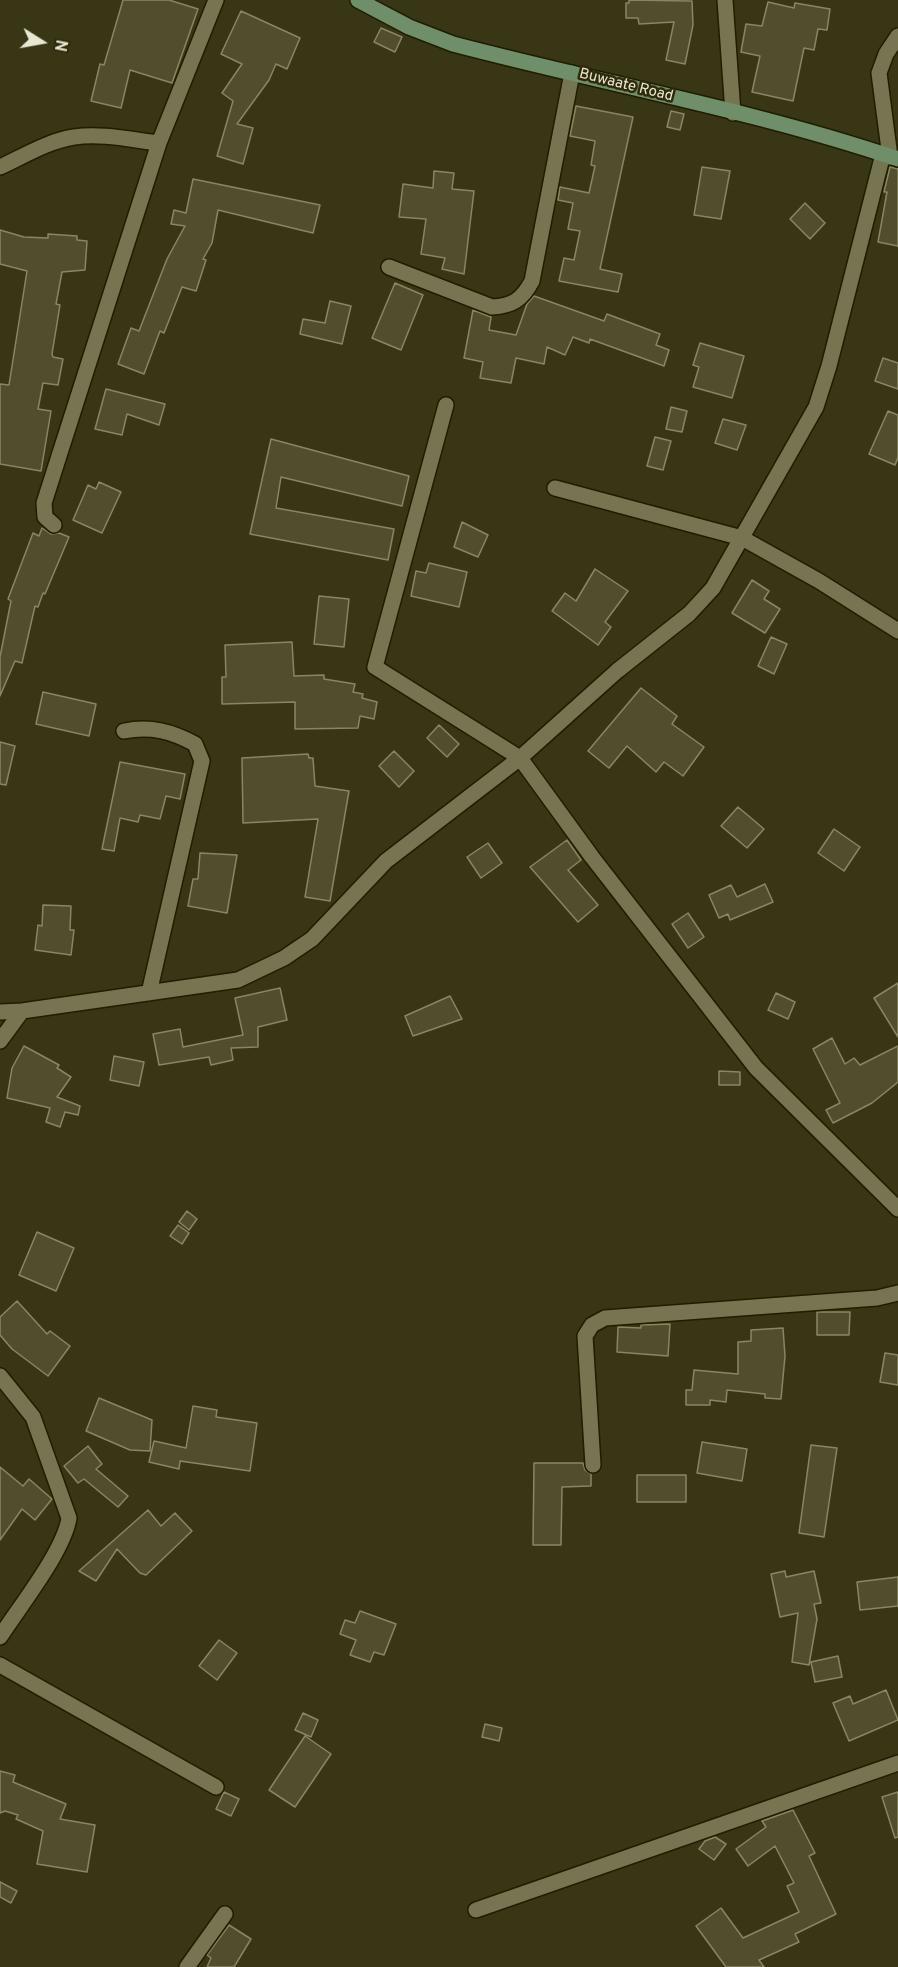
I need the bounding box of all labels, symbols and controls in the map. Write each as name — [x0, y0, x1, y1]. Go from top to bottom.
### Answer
north arrow — [12, 12, 72, 72]
text: N — [49, 38, 71, 53]
street label: Buwaate Road — [577, 66, 675, 106]

